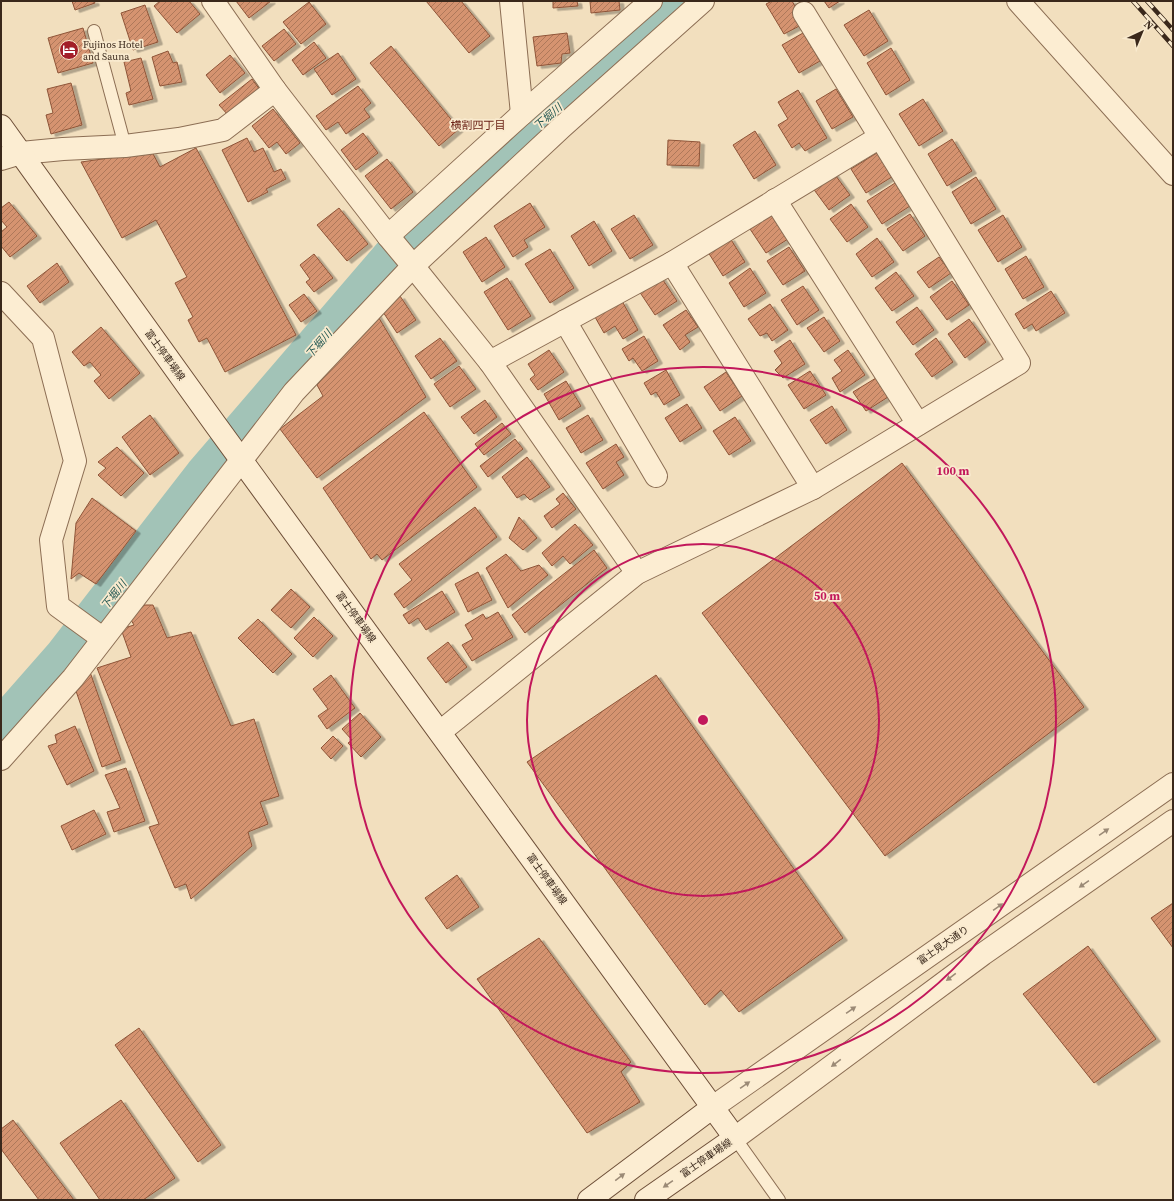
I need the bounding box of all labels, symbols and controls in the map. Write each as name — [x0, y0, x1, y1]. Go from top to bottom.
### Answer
north arrow — [1122, 12, 1162, 52]
text: N — [1141, 17, 1157, 33]
place label: Fujinos Hotel and Sauna — [83, 38, 143, 63]
hotel icon: Fujinos Hotel and Sauna — [58, 39, 80, 61]
water label: 下堀川 — [531, 100, 566, 133]
district label: 横割四丁目 — [451, 118, 506, 133]
water label: 下堀川 — [303, 326, 336, 361]
street label: 富士停車場線 — [142, 327, 188, 383]
text: 100 m — [937, 463, 970, 479]
water label: 下堀川 — [98, 577, 131, 613]
text: 50 m — [814, 588, 840, 604]
street label: 富士停車場線 — [333, 589, 379, 645]
centre of rings — [696, 713, 710, 727]
one-way arrow — [1099, 828, 1109, 836]
street label: 富士停車場線 — [524, 851, 570, 907]
one-way arrow — [1078, 880, 1089, 888]
one-way arrow — [992, 902, 1003, 911]
street label: 富士見大通り — [915, 922, 971, 968]
one-way arrow — [946, 973, 957, 981]
one-way arrow — [846, 1006, 856, 1014]
one-way arrow — [830, 1059, 841, 1067]
one-way arrow — [740, 1081, 750, 1089]
street label: 富士停車場線 — [678, 1135, 734, 1181]
one-way arrow — [614, 1172, 625, 1181]
one-way arrow — [663, 1180, 674, 1188]

